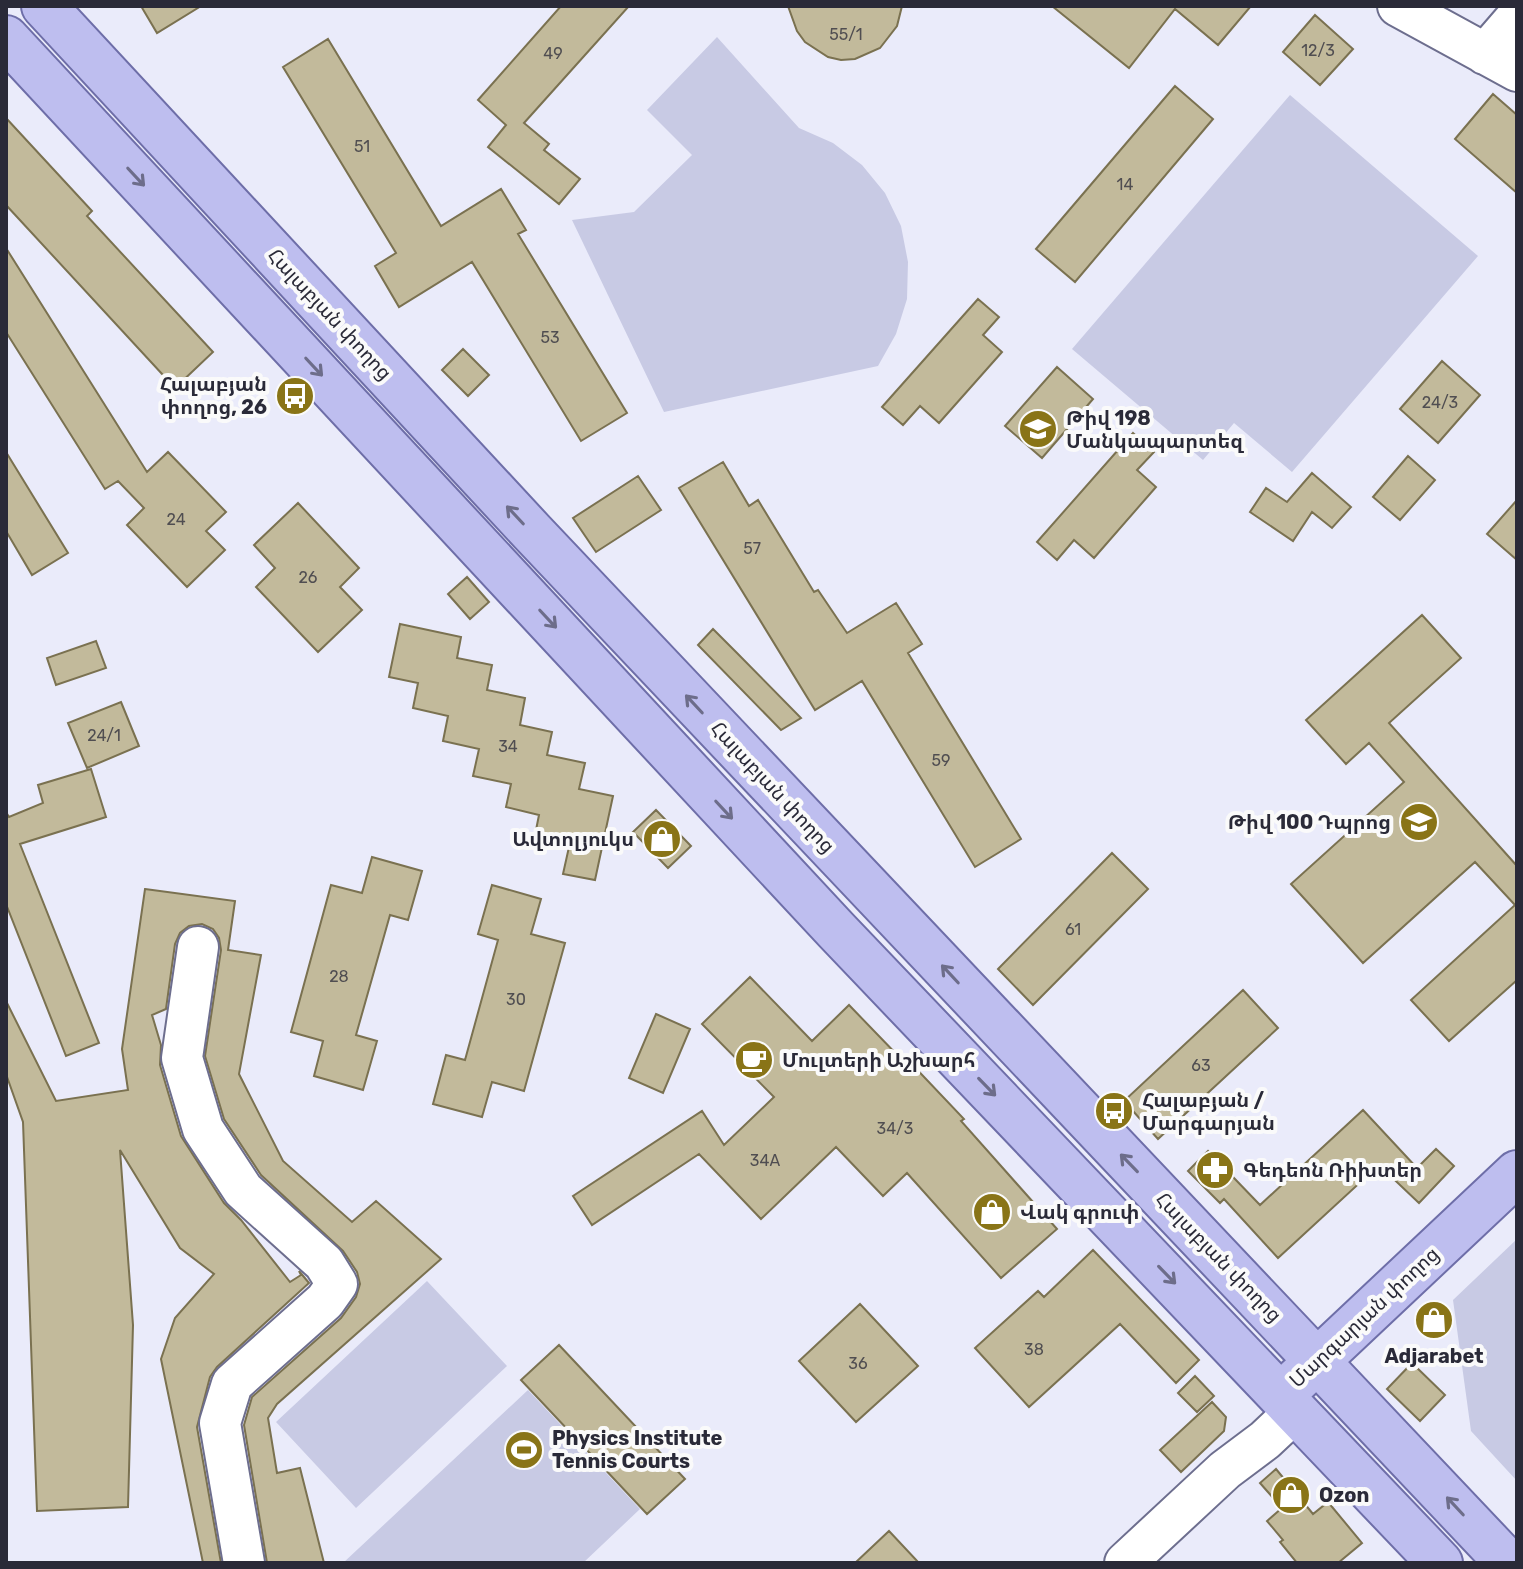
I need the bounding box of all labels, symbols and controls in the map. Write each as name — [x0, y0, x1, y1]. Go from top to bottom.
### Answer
house number: 55/1 — [829, 25, 863, 44]
house number: 12/3 — [1301, 41, 1335, 60]
house number: 49 — [543, 44, 563, 63]
house number: 51 — [354, 137, 370, 156]
one-way arrow — [126, 167, 145, 186]
house number: 14 — [1117, 175, 1133, 194]
street label: Հալաբյան փողոց — [263, 243, 397, 385]
house number: 53 — [540, 328, 560, 347]
one-way arrow — [304, 356, 322, 376]
place label: Հալաբյան փողոց, 26 — [160, 372, 267, 419]
bus stop icon: Հալաբյան փողոց, 26 — [274, 375, 316, 417]
house number: 24/3 — [1422, 393, 1458, 412]
place label: Թիվ 198 Մանկապարտեզ — [1066, 406, 1244, 453]
school or university icon: Թիվ 198 Մանկապարտեզ — [1017, 408, 1059, 450]
one-way arrow — [506, 505, 525, 525]
house number: 24 — [166, 510, 186, 529]
house number: 57 — [743, 539, 761, 558]
house number: 26 — [298, 568, 318, 587]
one-way arrow — [538, 608, 556, 628]
one-way arrow — [685, 695, 704, 714]
street label: Հալաբյան փողոց — [706, 716, 840, 858]
house number: 24/1 — [87, 726, 121, 745]
house number: 34 — [498, 737, 518, 756]
house number: 59 — [932, 751, 951, 770]
one-way arrow — [715, 799, 733, 819]
school or university icon: Թիվ 100 Դպրոց — [1398, 801, 1440, 843]
place label: Թիվ 100 Դպրոց — [1228, 810, 1391, 834]
shop icon: Ավտոլյուկս — [641, 818, 683, 860]
place label: Ավտոլյուկս — [512, 827, 634, 851]
house number: 61 — [1065, 920, 1081, 939]
one-way arrow — [940, 964, 959, 984]
house number: 28 — [329, 967, 349, 986]
house number: 30 — [506, 990, 526, 1009]
cafe icon: Մուլտերի Աշխարհ — [733, 1039, 775, 1081]
place label: Մուլտերի Աշխարհ — [782, 1048, 976, 1072]
house number: 63 — [1191, 1056, 1211, 1075]
one-way arrow — [978, 1077, 996, 1097]
place label: Հալաբյան / Մարգարյան — [1142, 1088, 1275, 1135]
bus stop icon: Հալաբյան / Մարգարյան — [1093, 1090, 1135, 1132]
house number: 34/3 — [877, 1119, 913, 1138]
pharmacy icon: Գեդեոն Ռիխտեր — [1194, 1149, 1236, 1191]
house number: 34A — [750, 1151, 780, 1170]
one-way arrow — [1120, 1153, 1138, 1173]
place label: Գեդեոն Ռիխտեր — [1243, 1158, 1422, 1182]
street label: Հալաբյան փողոց — [1151, 1187, 1287, 1327]
shop icon: Վակ գրուփ — [971, 1191, 1013, 1233]
place label: Վակ գրուփ — [1020, 1200, 1140, 1224]
street label: Մարգարյան փողոց — [1284, 1242, 1444, 1392]
one-way arrow — [1157, 1265, 1176, 1285]
shop icon: Adjarabet — [1413, 1299, 1455, 1341]
house number: 38 — [1024, 1340, 1044, 1359]
place label: Adjarabet — [1384, 1344, 1484, 1368]
house number: 36 — [848, 1354, 868, 1373]
place label: Physics Institute Tennis Courts — [552, 1426, 723, 1473]
sports icon: Physics Institute Tennis Courts — [503, 1429, 545, 1471]
shop icon: Ozon — [1270, 1474, 1312, 1516]
place label: Ozon — [1319, 1483, 1369, 1507]
one-way arrow — [1445, 1496, 1464, 1516]

